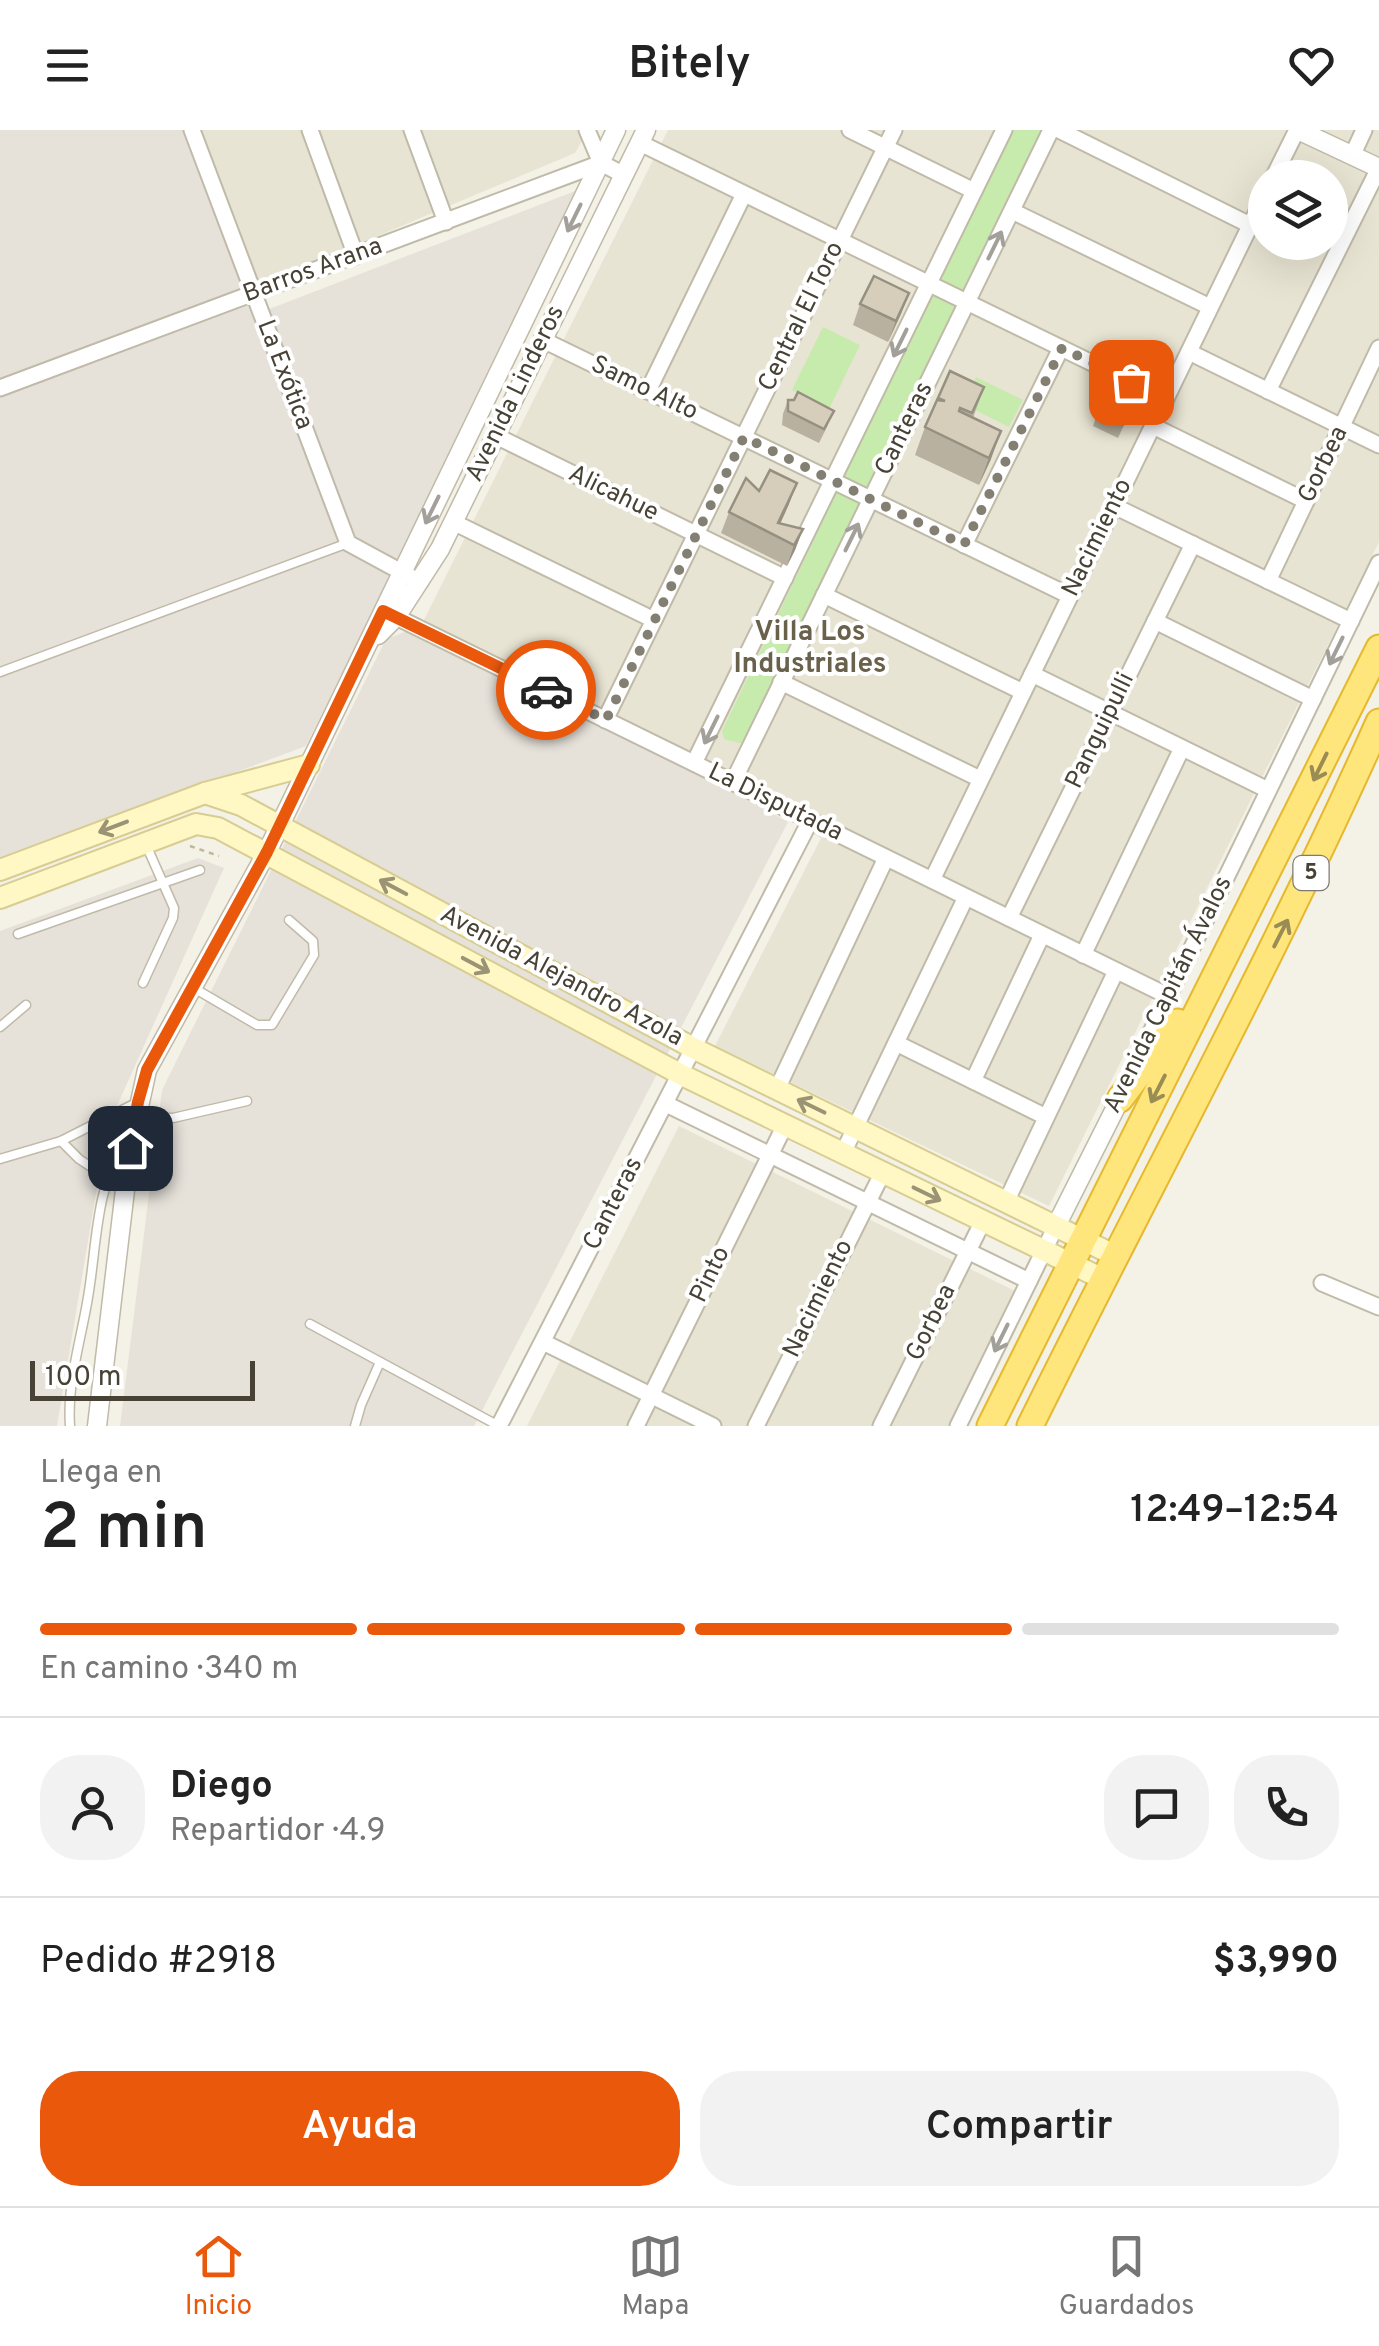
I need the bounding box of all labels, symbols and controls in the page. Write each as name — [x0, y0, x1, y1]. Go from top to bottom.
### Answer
text: Bitely — [628, 37, 751, 94]
icon: menu — [40, 38, 95, 93]
icon: heart — [1284, 38, 1339, 93]
map controls — [1248, 160, 1348, 260]
button: layers — [1248, 160, 1348, 260]
one-way arrow — [564, 202, 583, 232]
street label: Barros Arana — [239, 231, 387, 311]
one-way arrow — [986, 231, 1005, 261]
street label: Central El Toro — [752, 237, 852, 397]
street label: Avenida Linderos — [459, 300, 573, 488]
street label: La Exótica — [248, 316, 320, 434]
one-way arrow — [890, 328, 909, 358]
pin — [1089, 340, 1174, 425]
street label: Samo Alto — [585, 349, 703, 429]
icon: bag — [1104, 355, 1159, 410]
street label: Canteras — [869, 377, 941, 481]
street label: Gorbea — [1292, 421, 1356, 509]
street label: Alicahue — [562, 458, 664, 530]
street label: Nacimiento — [1056, 474, 1140, 602]
one-way arrow — [422, 495, 441, 524]
one-way arrow — [843, 523, 862, 553]
district label: Villa Los Industriales — [733, 615, 887, 683]
one-way arrow — [1326, 635, 1345, 665]
courier — [496, 640, 596, 740]
icon: car — [519, 663, 574, 718]
street label: Panguipulli — [1059, 668, 1143, 794]
one-way arrow — [700, 714, 719, 744]
one-way arrow — [1310, 751, 1329, 781]
street label: La Disputada — [702, 757, 848, 849]
one-way arrow — [99, 820, 129, 838]
road number: 5 — [1294, 856, 1328, 890]
street label: Avenida Capitán Ávalos — [1097, 871, 1240, 1119]
one-way arrow — [378, 877, 408, 896]
street label: Avenida Alejandro Azola — [434, 899, 688, 1055]
one-way arrow — [1272, 918, 1291, 948]
one-way arrow — [461, 955, 491, 975]
one-way arrow — [1148, 1074, 1167, 1103]
one-way arrow — [797, 1096, 826, 1115]
pin — [88, 1106, 173, 1191]
icon: home — [103, 1121, 158, 1176]
street label: Canteras — [577, 1152, 651, 1256]
one-way arrow — [911, 1185, 941, 1204]
street label: Nacimiento — [777, 1235, 861, 1363]
street label: Pinto — [684, 1241, 738, 1309]
street label: Gorbea — [900, 1279, 964, 1367]
one-way arrow — [991, 1323, 1010, 1352]
scale bar — [30, 1356, 255, 1400]
text: 100 m — [45, 1360, 121, 1396]
text: Llega en — [40, 1454, 162, 1494]
text: 12:49–12:54 — [1130, 1487, 1339, 1536]
text: 2 min — [40, 1490, 208, 1572]
text: En camino · 340 m — [40, 1650, 298, 1690]
button: person — [40, 1755, 145, 1860]
button: chat — [1104, 1755, 1209, 1860]
button: phone — [1234, 1755, 1339, 1860]
text: Diego — [170, 1763, 273, 1812]
text: Repartidor · 4.9 — [170, 1812, 386, 1852]
text: Pedido #2918 — [40, 1938, 277, 1987]
text: $3,990 — [1213, 1938, 1339, 1987]
button: Ayuda — [40, 2071, 680, 2186]
button: Compartir — [700, 2071, 1339, 2186]
tab: Inicio — [185, 2229, 252, 2325]
tab: Mapa — [622, 2229, 689, 2325]
tab: Guardados — [1059, 2229, 1194, 2325]

